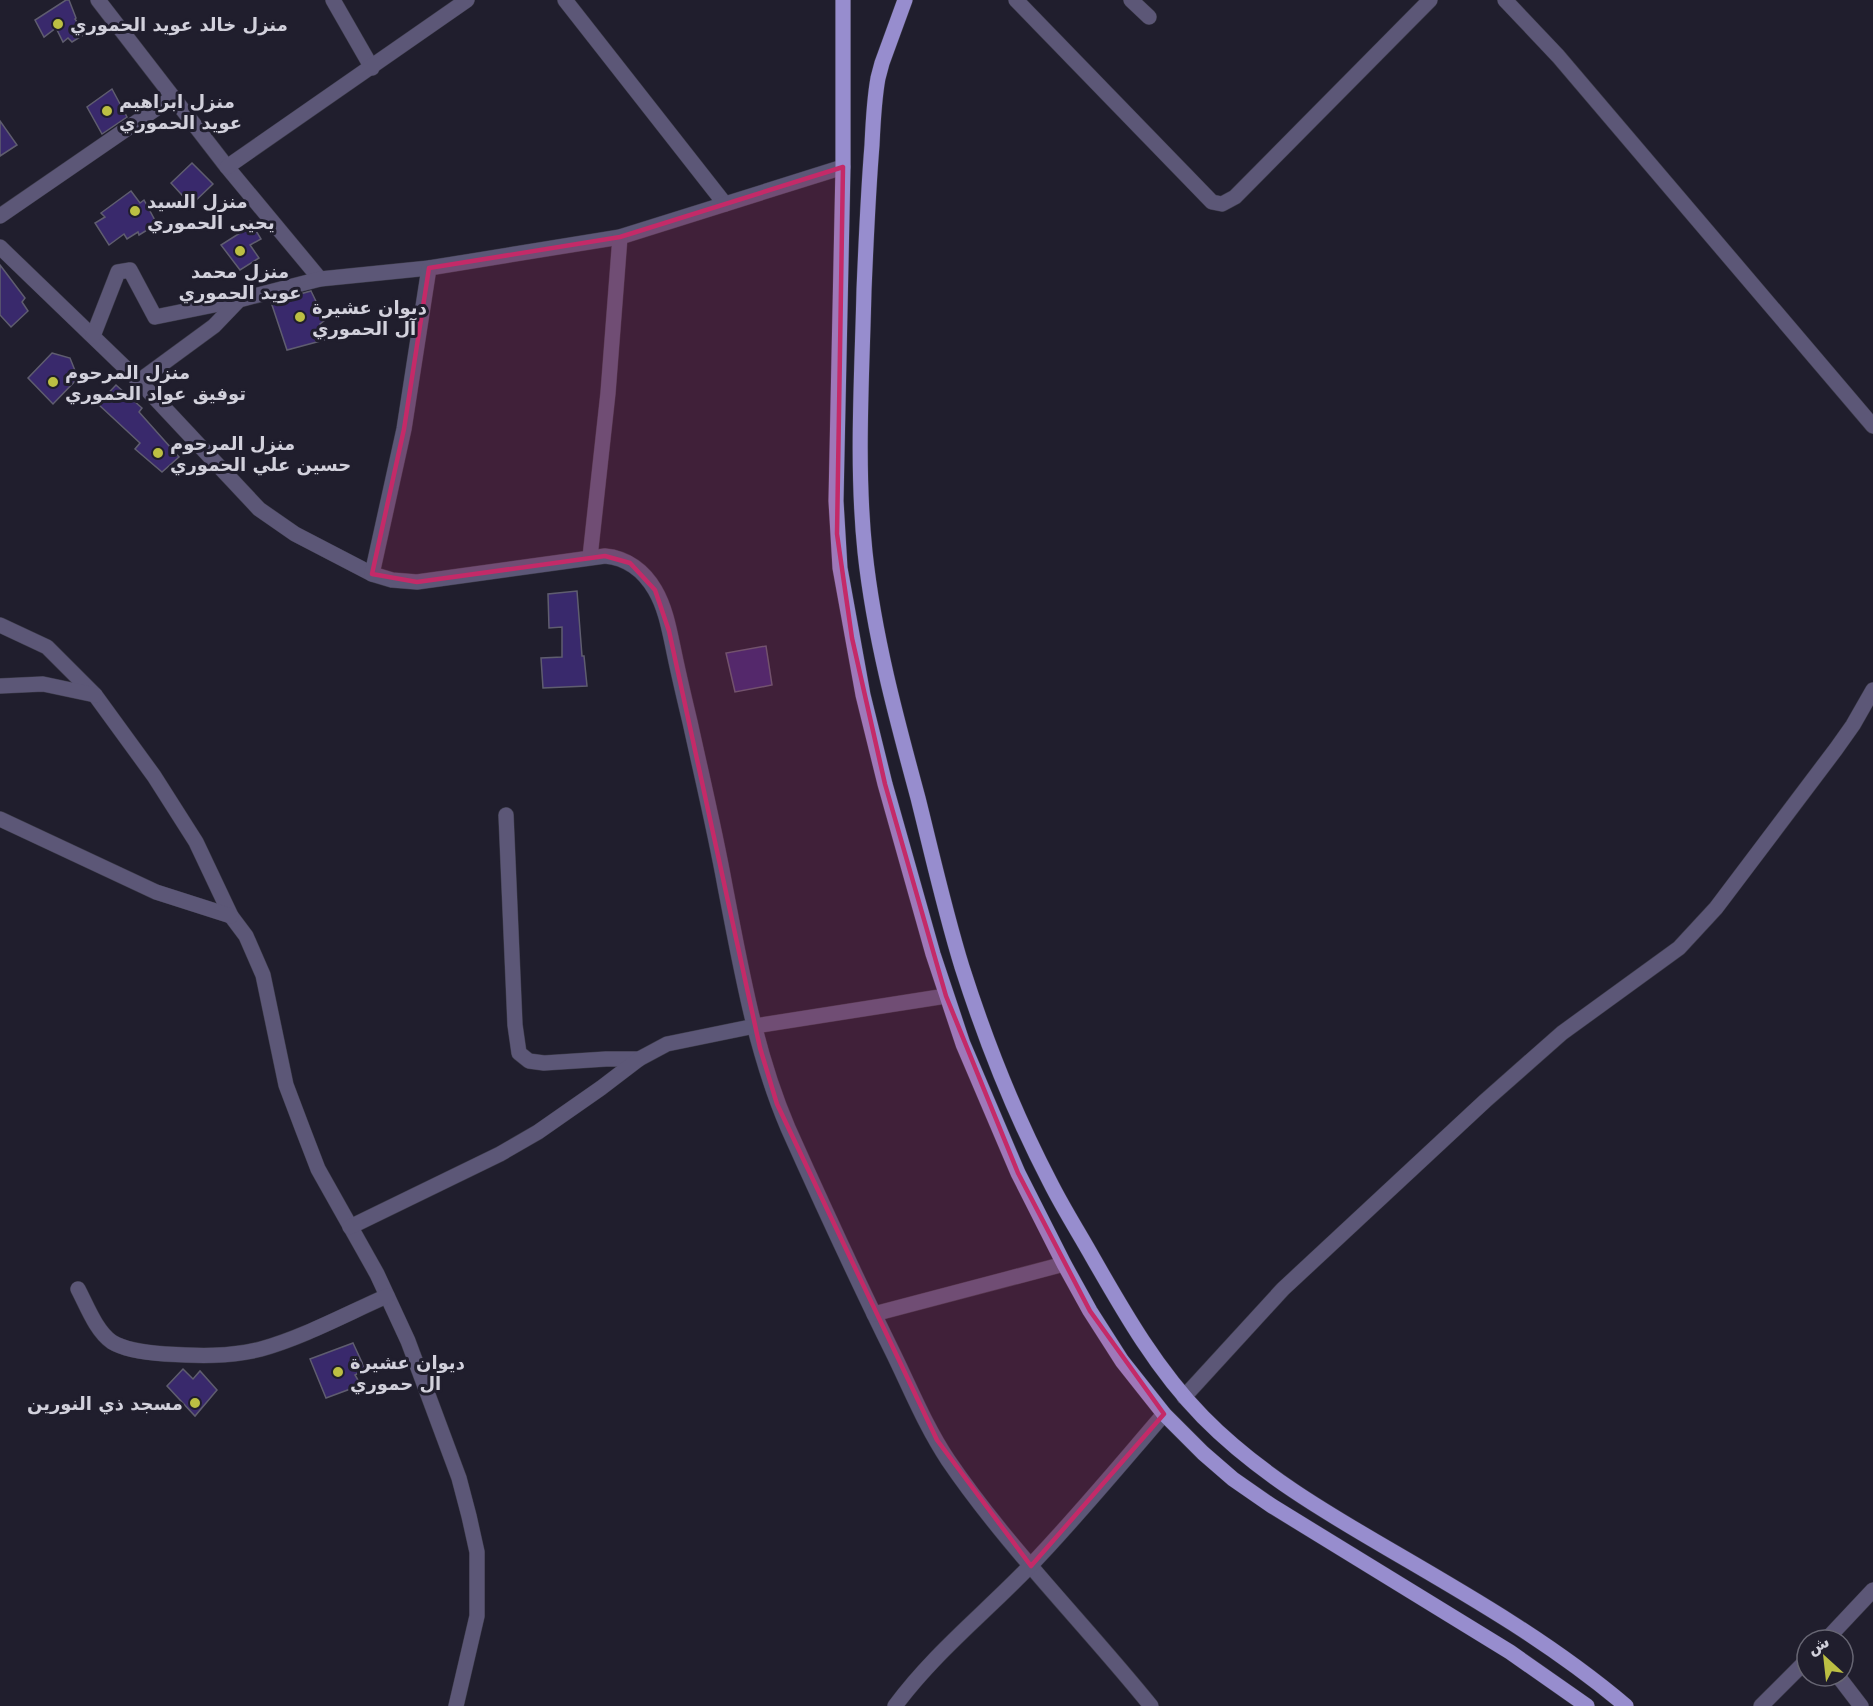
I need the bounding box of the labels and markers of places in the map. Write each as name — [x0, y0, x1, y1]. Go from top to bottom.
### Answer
place label: منزل خالد عويد الحموري — [70, 14, 288, 36]
marker: منزل خالد عويد الحموري — [51, 17, 65, 31]
place label: منزل ابراهيم عويد الحموري — [119, 91, 242, 134]
marker: منزل ابراهيم عويد الحموري — [100, 104, 114, 118]
place label: منزل السيد يحيى الحموري — [147, 191, 275, 234]
marker: منزل السيد يحيى الحموري — [128, 204, 142, 218]
marker: منزل محمد عويد الحموري — [233, 244, 247, 258]
place label: منزل محمد عويد الحموري — [178, 261, 302, 304]
place label: ديوان عشيرة آل الحموري — [312, 297, 427, 340]
marker: ديوان عشيرة آل الحموري — [293, 310, 307, 324]
place label: منزل المرحوم توفيق عواد الحموري — [65, 362, 246, 405]
marker: منزل المرحوم توفيق عواد الحموري — [46, 375, 60, 389]
place label: منزل المرحوم حسين علي الحموري — [170, 433, 351, 476]
marker: منزل المرحوم حسين علي الحموري — [151, 446, 165, 460]
place label: ديوان عشيرة ال حموري — [350, 1352, 465, 1395]
marker: ديوان عشيرة ال حموري — [331, 1365, 345, 1379]
place label: مسجد ذي النورين — [27, 1393, 183, 1415]
marker: مسجد ذي النورين — [188, 1396, 202, 1410]

